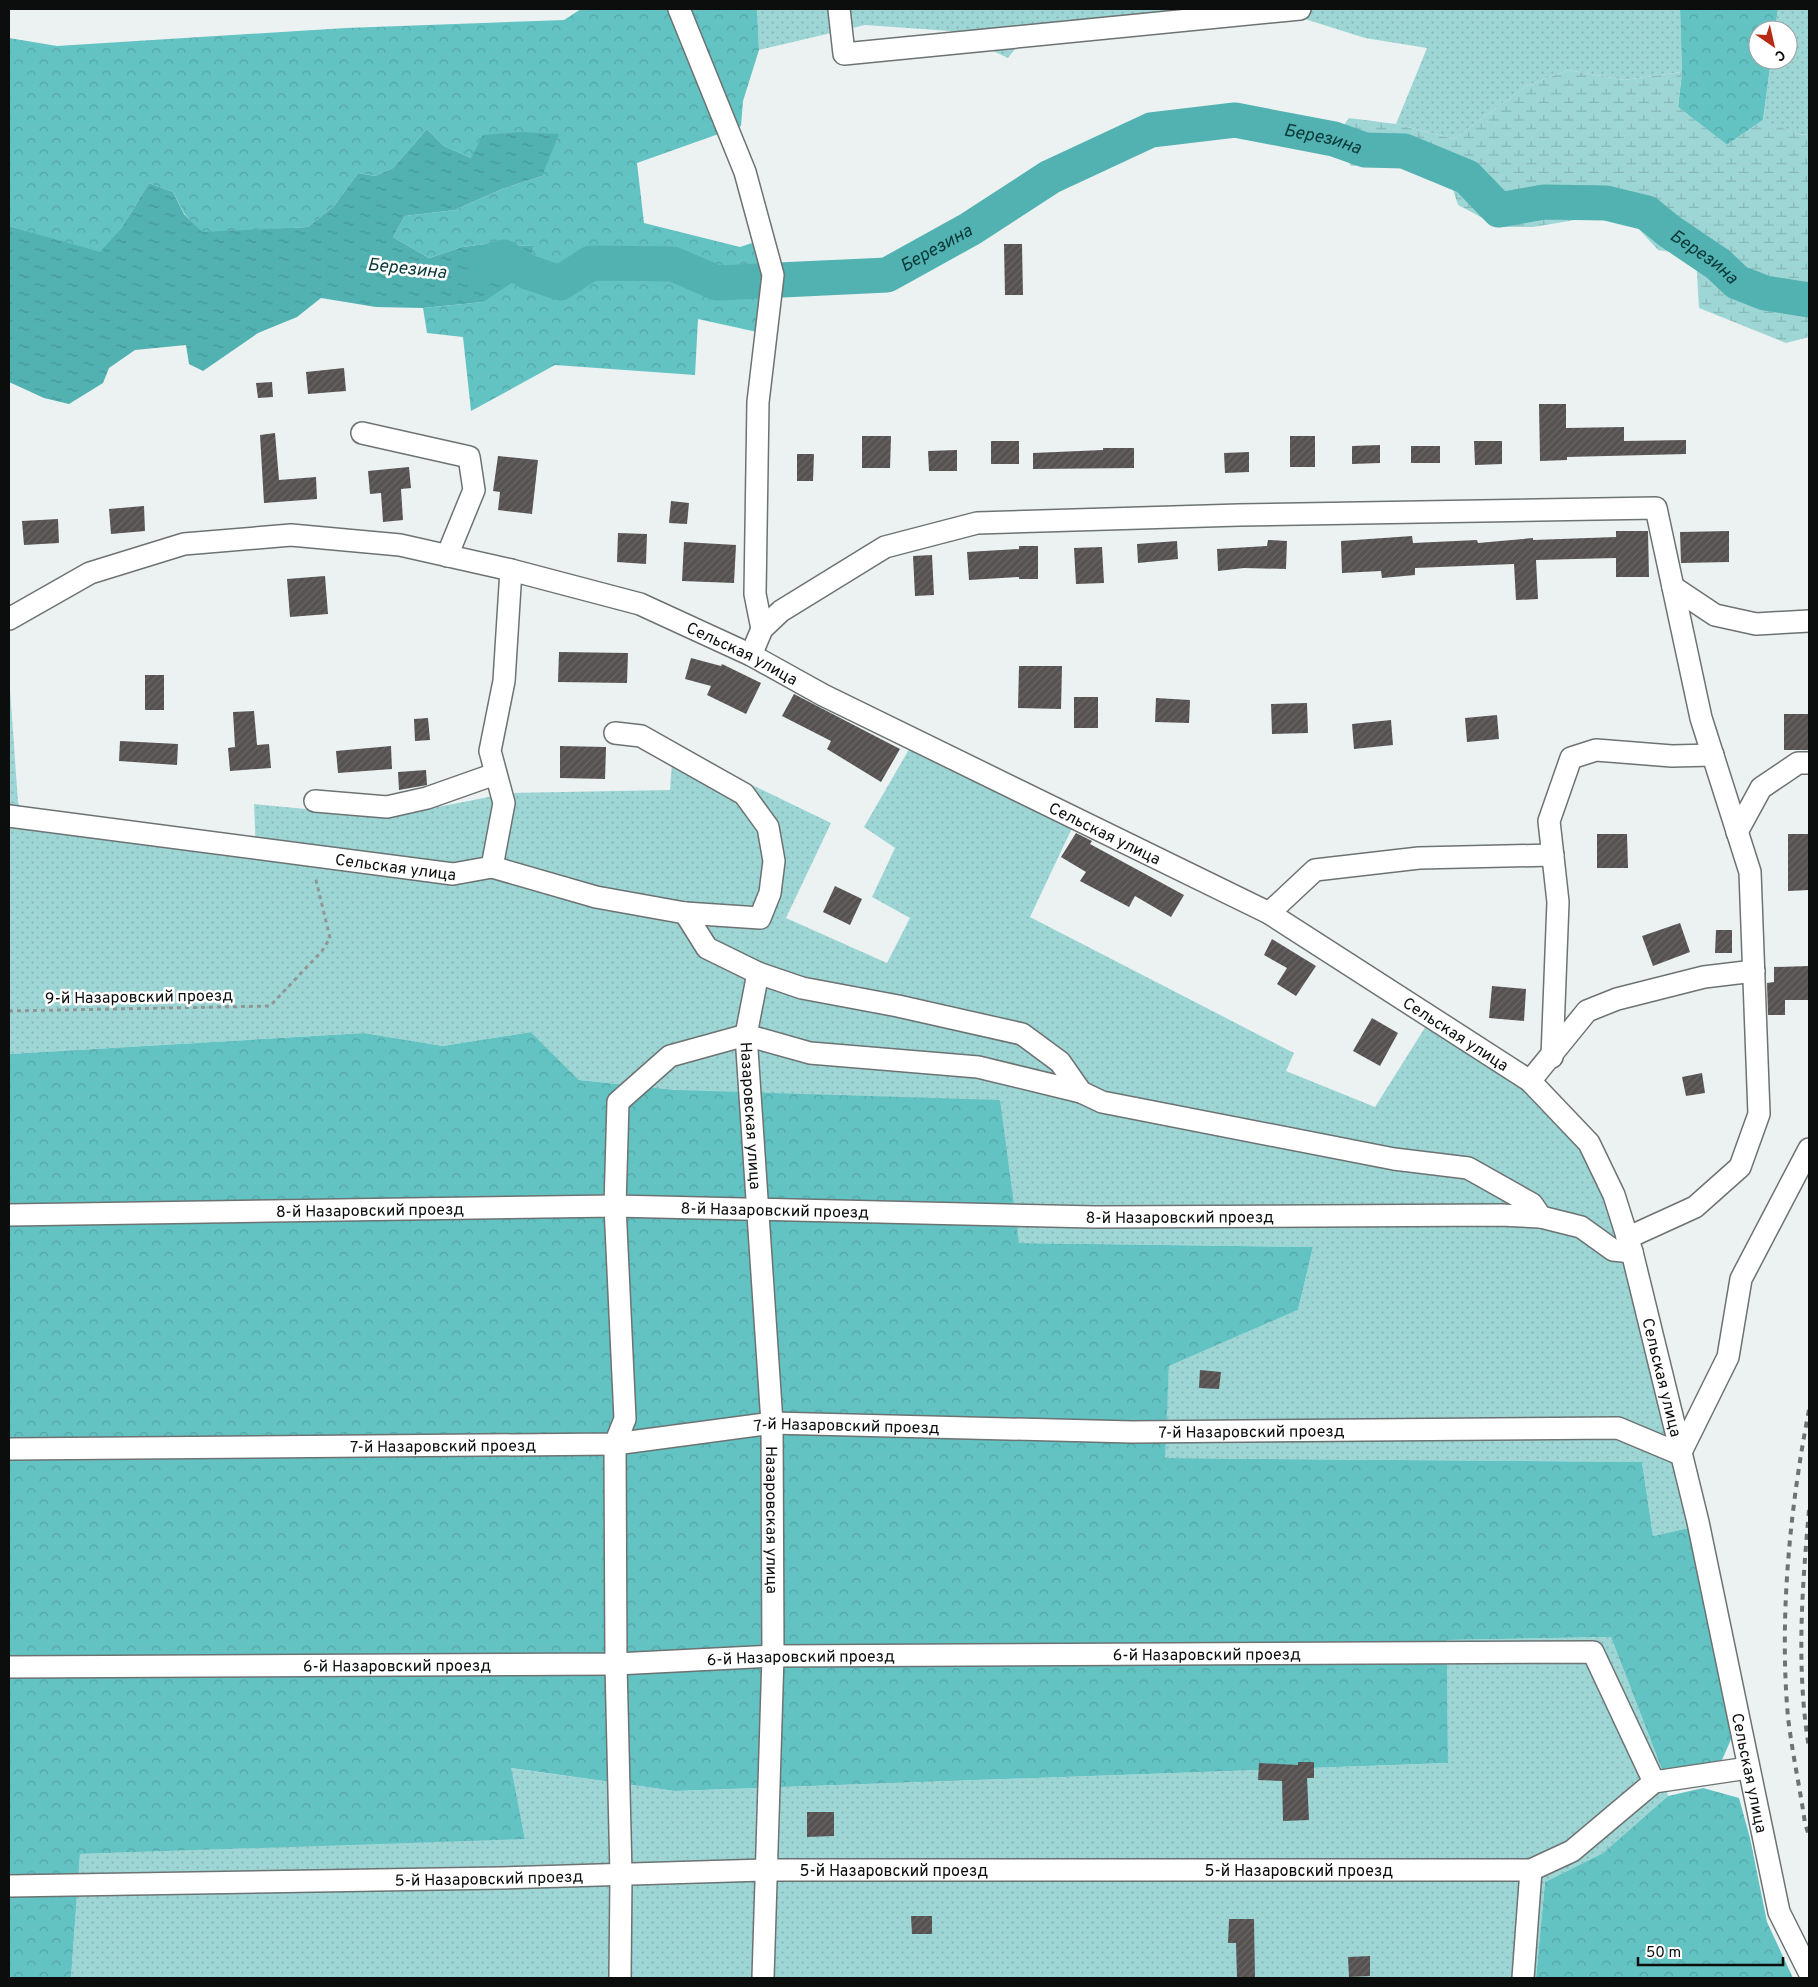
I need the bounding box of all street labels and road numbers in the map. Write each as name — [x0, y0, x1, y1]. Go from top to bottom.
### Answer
street label: Сельская улица — [683, 619, 801, 691]
street label: Сельская улица — [1045, 799, 1163, 870]
street label: Сельская улица — [334, 851, 457, 886]
street label: 9-й Назаровский проезд — [45, 986, 233, 1010]
street label: Сельская улица — [1398, 994, 1512, 1077]
street label: Назаровская улица — [734, 1041, 764, 1190]
street label: 8-й Назаровский проезд — [276, 1200, 464, 1223]
street label: 8-й Назаровский проезд — [680, 1200, 869, 1224]
street label: 8-й Назаровский проезд — [1085, 1208, 1274, 1229]
street label: Сельская улица — [1637, 1316, 1685, 1439]
street label: 7-й Назаровский проезд — [753, 1415, 940, 1439]
street label: 7-й Назаровский проезд — [1158, 1422, 1345, 1444]
street label: 7-й Назаровский проезд — [350, 1437, 536, 1458]
street label: Назаровская улица — [760, 1446, 781, 1594]
street label: 6-й Назаровский проезд — [1113, 1645, 1301, 1666]
street label: 6-й Назаровский проезд — [706, 1647, 895, 1671]
street label: 6-й Назаровский проезд — [303, 1657, 491, 1678]
street label: Сельская улица — [1726, 1711, 1770, 1835]
street label: 5-й Назаровский проезд — [800, 1862, 988, 1882]
street label: 5-й Назаровский проезд — [1205, 1862, 1393, 1882]
street label: 5-й Назаровский проезд — [395, 1868, 584, 1892]

